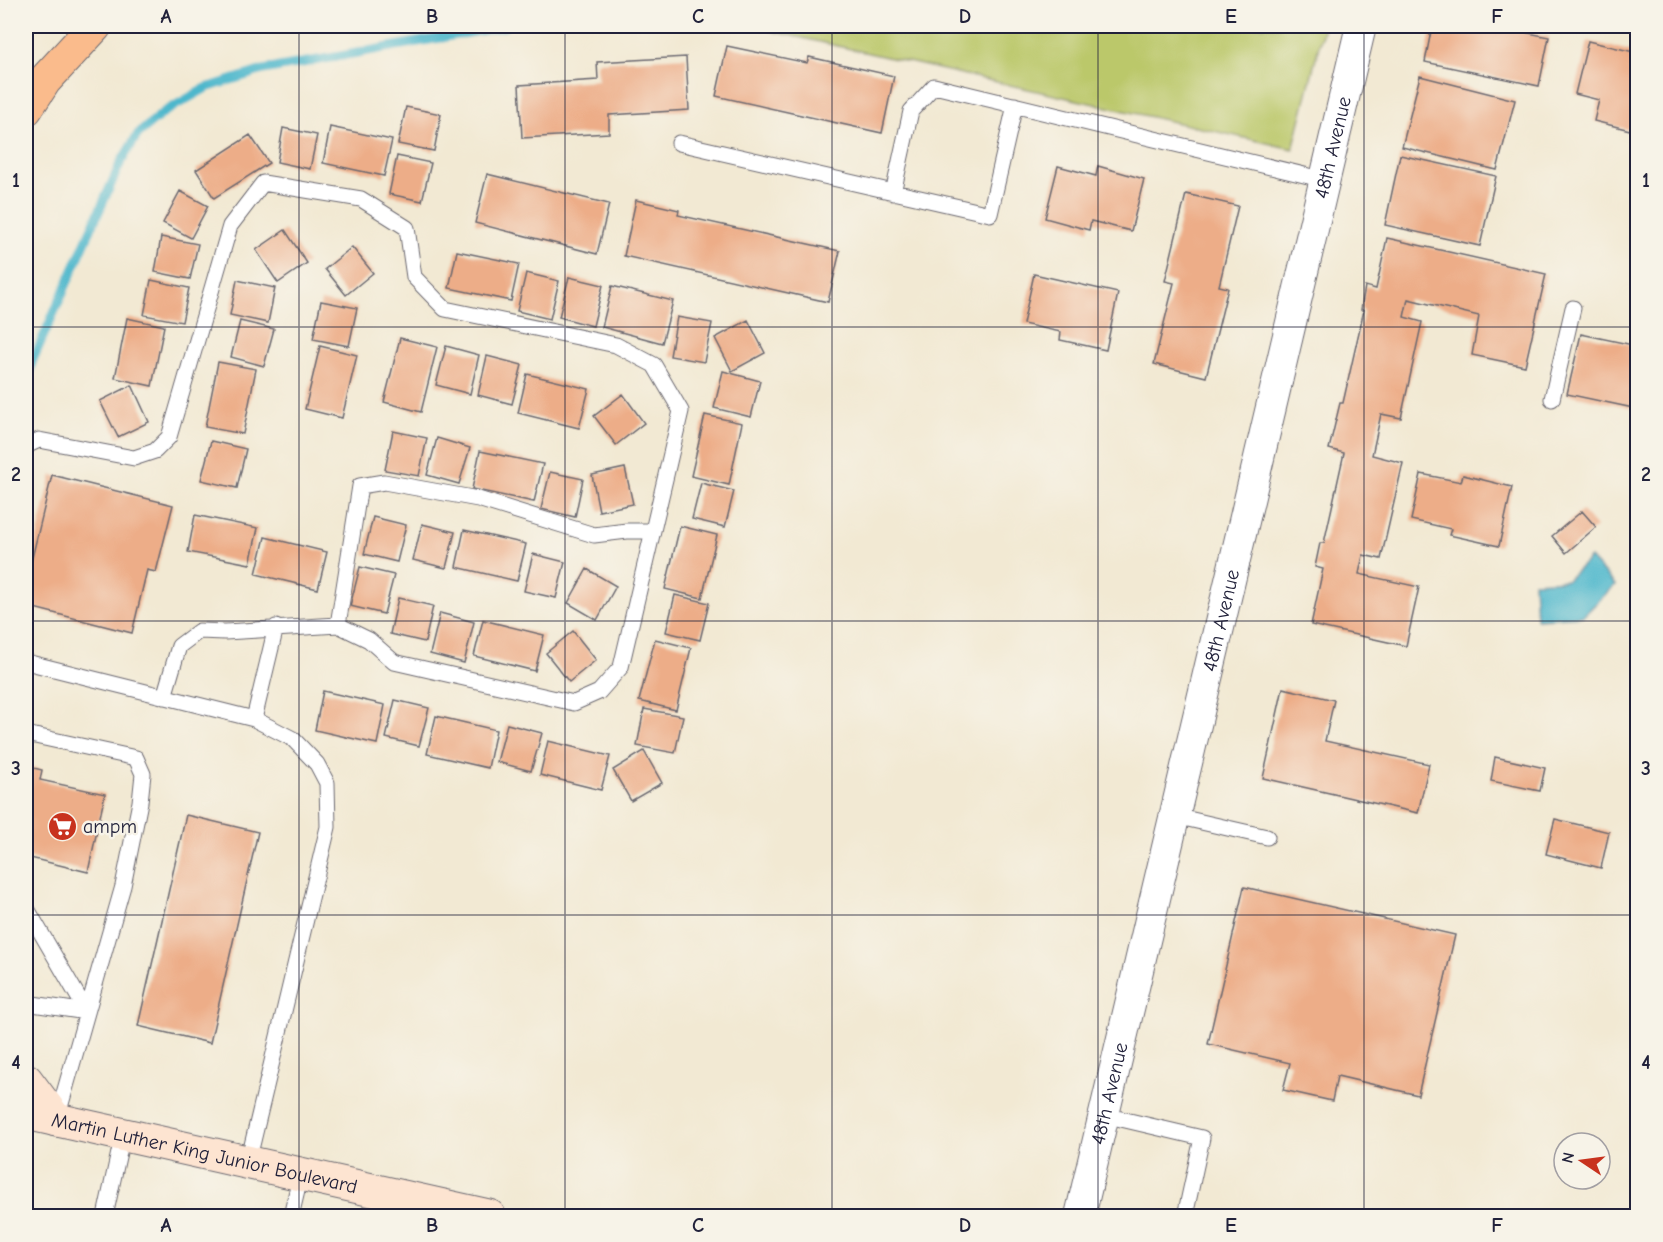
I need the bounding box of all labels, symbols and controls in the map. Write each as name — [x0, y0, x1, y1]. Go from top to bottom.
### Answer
text: A — [160, 5, 172, 28]
text: B — [426, 5, 438, 28]
text: C — [692, 5, 704, 28]
text: D — [959, 5, 971, 28]
text: E — [1225, 5, 1237, 28]
text: F — [1491, 5, 1503, 28]
street label: 48th Avenue — [1309, 94, 1355, 201]
text: 1 — [12, 169, 20, 192]
text: 1 — [1642, 169, 1650, 192]
text: 2 — [11, 463, 21, 486]
text: 2 — [1641, 463, 1651, 486]
street label: 48th Avenue — [1197, 567, 1244, 674]
text: 3 — [11, 757, 21, 780]
text: 3 — [1641, 757, 1651, 780]
supermarket icon: ampm — [46, 810, 78, 842]
place label: ampm — [83, 815, 137, 838]
street label: 48th Avenue — [1086, 1040, 1132, 1147]
text: 4 — [11, 1051, 21, 1074]
text: 4 — [1641, 1051, 1651, 1074]
street label: Martin Luther King Junior Boulevard — [50, 1108, 360, 1198]
north arrow — [1552, 1131, 1612, 1191]
text: N — [1558, 1151, 1578, 1165]
text: A — [160, 1214, 172, 1237]
text: B — [426, 1214, 438, 1237]
text: C — [692, 1214, 704, 1237]
text: D — [959, 1214, 971, 1237]
text: E — [1225, 1214, 1237, 1237]
text: F — [1491, 1214, 1503, 1237]

